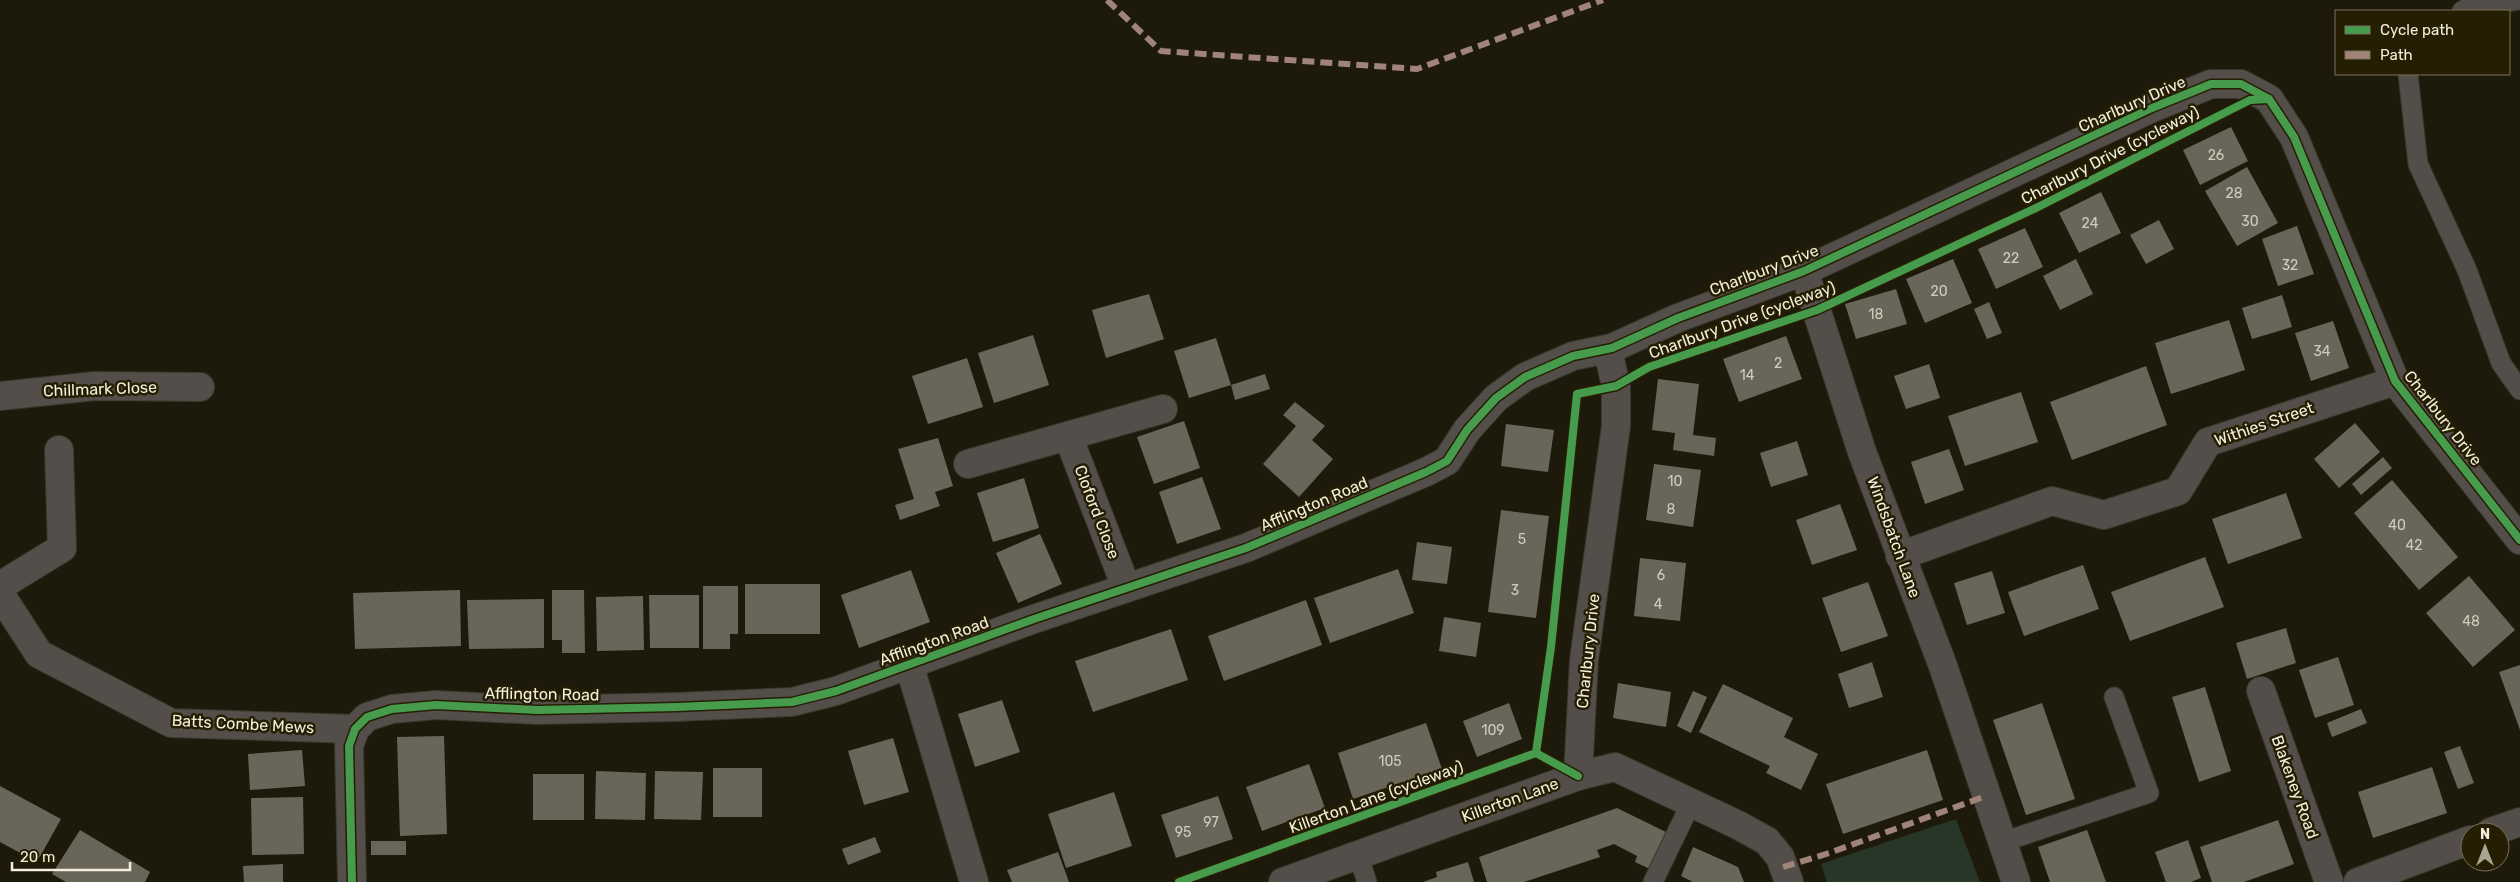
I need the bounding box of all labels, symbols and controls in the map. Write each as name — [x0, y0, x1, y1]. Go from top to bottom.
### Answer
legend — [2335, 10, 2510, 75]
text: Cycle path — [2380, 21, 2454, 39]
text: Path — [2380, 46, 2413, 64]
street label: Charlbury Drive — [2075, 72, 2189, 136]
street label: Charlbury Drive (cycleway) — [2018, 102, 2202, 208]
house number: 26 — [2208, 147, 2224, 164]
house number: 28 — [2225, 185, 2243, 202]
house number: 30 — [2241, 213, 2259, 230]
house number: 24 — [2082, 215, 2099, 232]
street label: Charlbury Drive — [1707, 240, 1821, 300]
house number: 22 — [2003, 250, 2019, 267]
house number: 32 — [2282, 257, 2298, 274]
street label: Charlbury Drive (cycleway) — [1646, 277, 1838, 363]
house number: 20 — [1930, 283, 1948, 300]
house number: 18 — [1869, 306, 1884, 323]
house number: 34 — [2313, 343, 2331, 360]
house number: 2 — [1774, 355, 1782, 372]
house number: 14 — [1740, 367, 1755, 384]
street label: Charlbury Drive — [2400, 367, 2486, 469]
street label: Chillmark Close — [43, 378, 157, 400]
street label: Withies Street — [2212, 398, 2316, 450]
street label: Cloford Close — [1070, 462, 1124, 562]
street label: Afflington Road — [1257, 473, 1371, 535]
house number: 10 — [1668, 473, 1683, 490]
street label: Windsbatch Lane — [1863, 474, 1925, 600]
house number: 8 — [1667, 501, 1676, 518]
house number: 40 — [2388, 517, 2406, 534]
house number: 5 — [1518, 531, 1526, 548]
house number: 42 — [2406, 537, 2422, 554]
house number: 6 — [1657, 567, 1665, 584]
house number: 3 — [1511, 582, 1519, 599]
street label: Charlbury Drive — [1573, 593, 1603, 709]
house number: 4 — [1654, 596, 1663, 613]
street label: Afflington Road — [877, 612, 991, 670]
house number: 48 — [2462, 613, 2480, 630]
street label: Afflington Road — [484, 683, 600, 705]
street label: Batts Combe Mews — [171, 711, 315, 737]
house number: 109 — [1481, 722, 1505, 739]
street label: Blakeney Road — [2267, 733, 2323, 841]
house number: 105 — [1378, 753, 1402, 770]
street label: Killerton Lane (cycleway) — [1286, 757, 1466, 837]
street label: Killerton Lane — [1459, 774, 1561, 826]
house number: 97 — [1203, 814, 1219, 831]
north arrow — [2460, 822, 2510, 872]
house number: 95 — [1175, 824, 1191, 841]
text: N — [2480, 826, 2490, 843]
scale bar — [12, 840, 130, 872]
text: 20 m — [20, 848, 55, 866]

